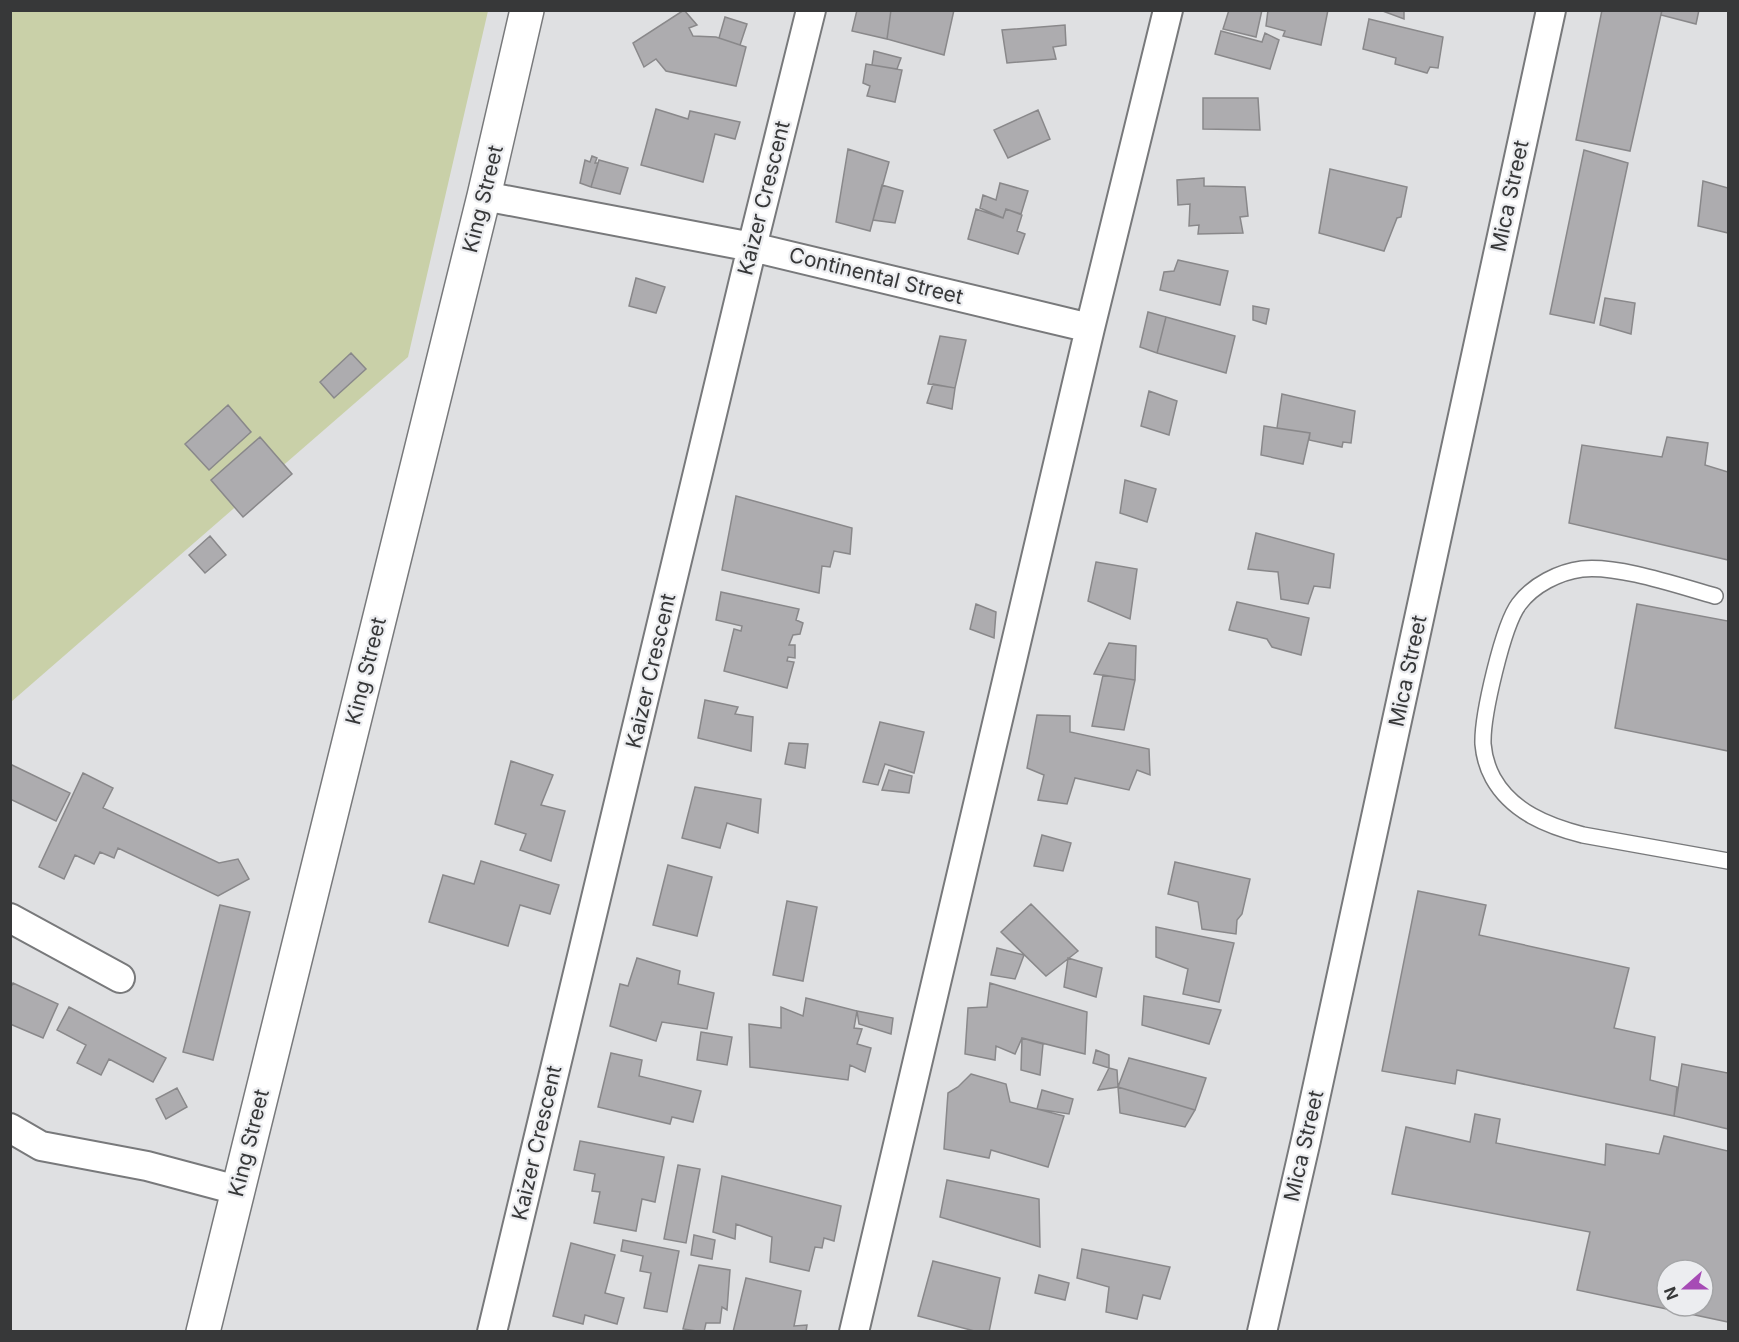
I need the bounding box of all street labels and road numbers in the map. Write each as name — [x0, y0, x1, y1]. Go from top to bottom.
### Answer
street label: Kaizer Crescent — [732, 118, 795, 278]
street label: Mica Street — [1486, 138, 1534, 254]
street label: King Street — [457, 142, 508, 255]
street label: Continental Street — [787, 242, 966, 309]
street label: Kaizer Crescent — [621, 591, 681, 751]
street label: Mica Street — [1384, 613, 1432, 729]
street label: King Street — [340, 614, 391, 727]
street label: Kaizer Crescent — [507, 1063, 567, 1223]
street label: King Street — [223, 1086, 274, 1199]
street label: Mica Street — [1279, 1088, 1328, 1204]

